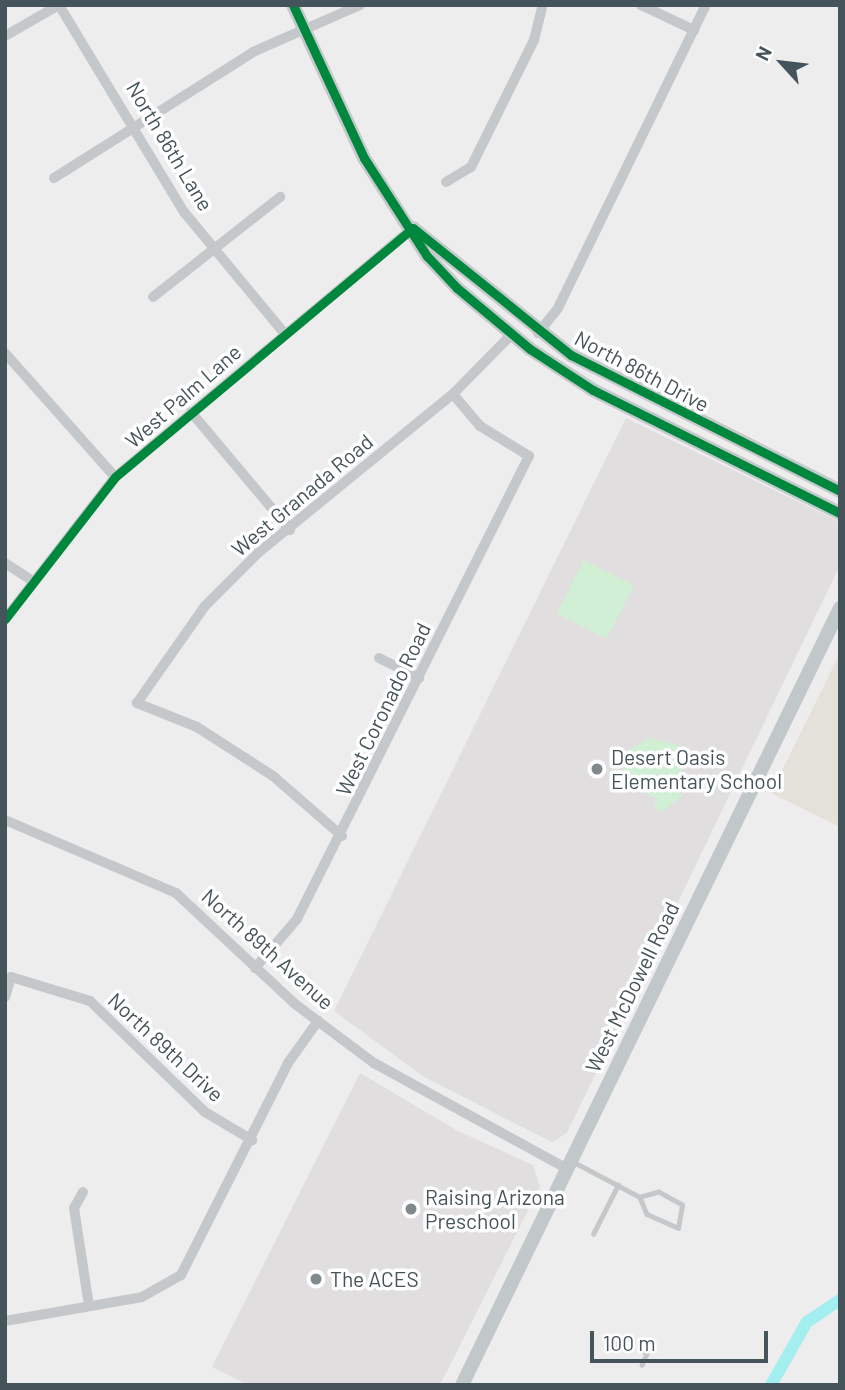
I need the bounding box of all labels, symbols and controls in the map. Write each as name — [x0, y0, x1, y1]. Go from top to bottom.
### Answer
north arrow — [747, 28, 817, 98]
text: N — [750, 42, 776, 64]
street label: North 86th Lane — [121, 77, 219, 215]
street label: North 86th Drive — [571, 325, 713, 417]
street label: West Palm Lane — [120, 339, 246, 453]
street label: West Granada Road — [226, 429, 378, 561]
street label: West Coronado Road — [330, 619, 436, 799]
place label: Desert Oasis Elementary School — [611, 744, 782, 794]
marker: Desert Oasis Elementary School — [589, 761, 605, 777]
street label: North 89th Avenue — [197, 883, 339, 1015]
street label: West McDowell Road — [580, 898, 684, 1076]
street label: North 89th Drive — [103, 987, 229, 1107]
place label: Raising Arizona Preschool — [425, 1184, 565, 1234]
marker: Raising Arizona Preschool — [403, 1201, 419, 1217]
place label: The ACES — [330, 1266, 419, 1292]
marker: The ACES — [308, 1271, 324, 1287]
scale bar — [593, 1316, 772, 1360]
text: 100 m — [603, 1330, 656, 1355]

